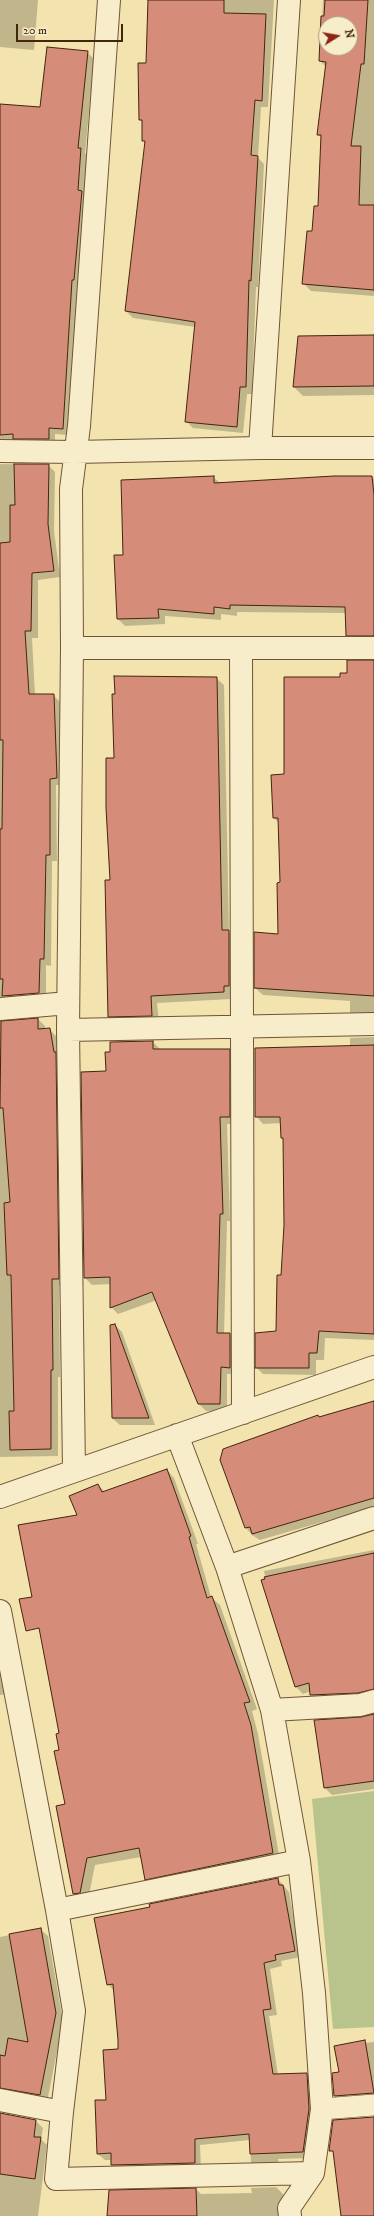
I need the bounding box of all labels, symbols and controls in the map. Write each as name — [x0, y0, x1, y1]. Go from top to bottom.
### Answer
scale bar — [18, 16, 125, 42]
north arrow — [318, 16, 358, 56]
text: 20 m — [23, 23, 47, 38]
text: N — [341, 28, 357, 40]

